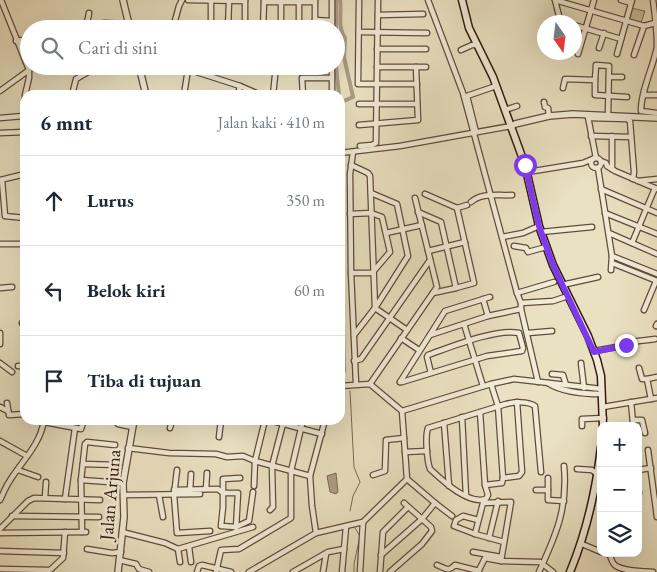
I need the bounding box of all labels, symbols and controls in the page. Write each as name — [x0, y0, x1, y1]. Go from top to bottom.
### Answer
north arrow — [537, 15, 582, 60]
search box — [20, 20, 345, 75]
icon: search — [38, 34, 66, 62]
text: Cari di sini — [78, 35, 157, 60]
text: 6 mnt — [40, 109, 92, 136]
text: Jalan kaki · 410 m — [218, 112, 325, 133]
route start — [514, 154, 537, 177]
icon: ahead — [40, 187, 68, 215]
text: Lurus — [87, 188, 134, 213]
text: 350 m — [286, 190, 325, 211]
icon: left — [40, 277, 68, 305]
text: Belok kiri — [87, 278, 166, 303]
text: 60 m — [294, 280, 325, 301]
route end — [615, 334, 638, 357]
icon: arrive — [40, 367, 68, 395]
text: Tiba di tujuan — [87, 368, 201, 393]
map controls — [597, 422, 642, 557]
button: + — [597, 422, 642, 467]
street label: Jalan Arjuna — [93, 448, 126, 544]
button: − — [597, 467, 642, 512]
button: layers — [597, 512, 642, 557]

